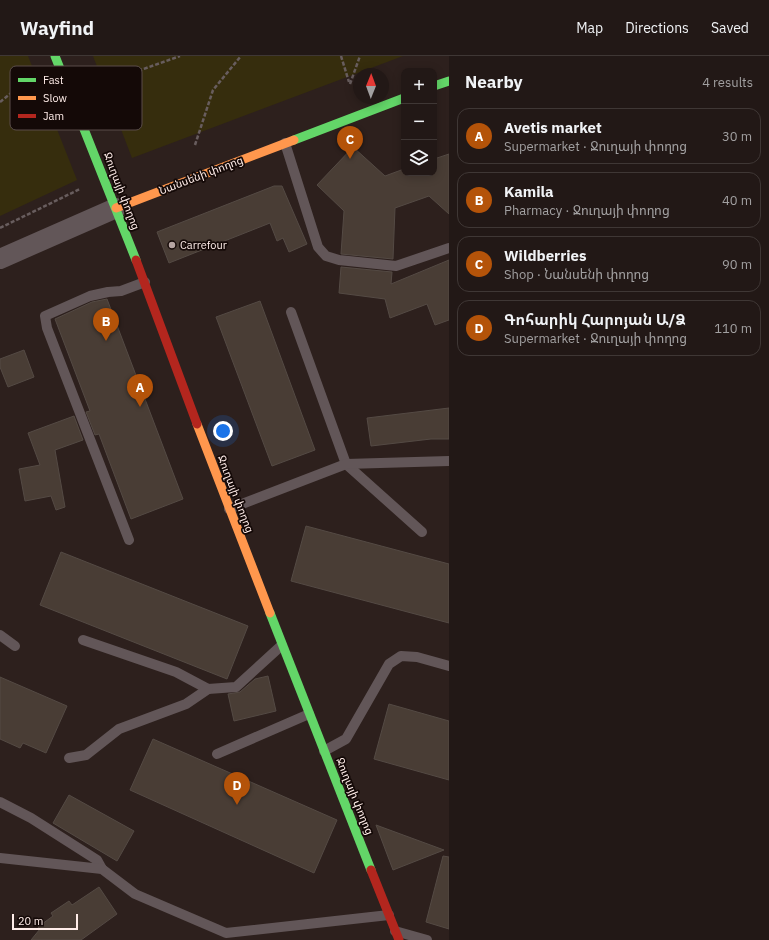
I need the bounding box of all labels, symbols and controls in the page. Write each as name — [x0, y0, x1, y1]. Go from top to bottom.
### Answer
text: Wayfind — [20, 16, 94, 40]
text: Map — [576, 19, 603, 37]
text: Directions — [625, 19, 689, 37]
text: Saved — [711, 19, 749, 37]
legend — [10, 66, 142, 130]
north arrow — [353, 68, 389, 104]
map controls — [401, 68, 437, 176]
button: + — [401, 68, 437, 104]
text: Nearby — [465, 71, 523, 93]
text: Fast — [43, 73, 64, 87]
text: 4 results — [702, 74, 753, 91]
text: Slow — [43, 91, 67, 105]
button: − — [401, 104, 437, 140]
text: Jam — [43, 109, 64, 123]
text: Avetis market — [504, 118, 602, 137]
pin: C — [337, 126, 363, 159]
text: A — [475, 128, 483, 145]
text: 30 m — [722, 128, 752, 145]
text: Supermarket · Ջուղայի փողոց — [504, 138, 687, 155]
button: layers — [401, 140, 437, 176]
street label: Ջուղայի փողոց — [101, 150, 143, 232]
street label: Նանսենի փողոց — [157, 153, 245, 197]
text: Kamila — [504, 182, 554, 201]
text: B — [475, 192, 483, 209]
text: 40 m — [722, 192, 752, 209]
text: Pharmacy · Ջուղայի փողոց — [504, 202, 670, 219]
place label: Carrefour — [180, 238, 227, 252]
marker: Carrefour — [167, 240, 177, 250]
text: Wildberries — [504, 246, 587, 265]
text: C — [475, 256, 483, 273]
text: 90 m — [722, 256, 752, 273]
text: Shop · Նանսենի փողոց — [504, 266, 649, 283]
pin: B — [93, 308, 119, 341]
text: Գոհարիկ Հարոյան Ա/Ձ — [504, 310, 686, 329]
text: D — [474, 320, 484, 337]
text: 110 m — [714, 320, 752, 337]
text: Supermarket · Ջուղայի փողոց — [504, 330, 687, 347]
pin: A — [127, 374, 153, 407]
your location — [213, 421, 233, 441]
street label: Ջուղայի փողոց — [215, 453, 257, 535]
street label: Ջուղայի փողոց — [333, 755, 377, 837]
pin: D — [224, 772, 250, 805]
scale bar — [12, 912, 78, 931]
text: 20 m — [18, 914, 43, 928]

